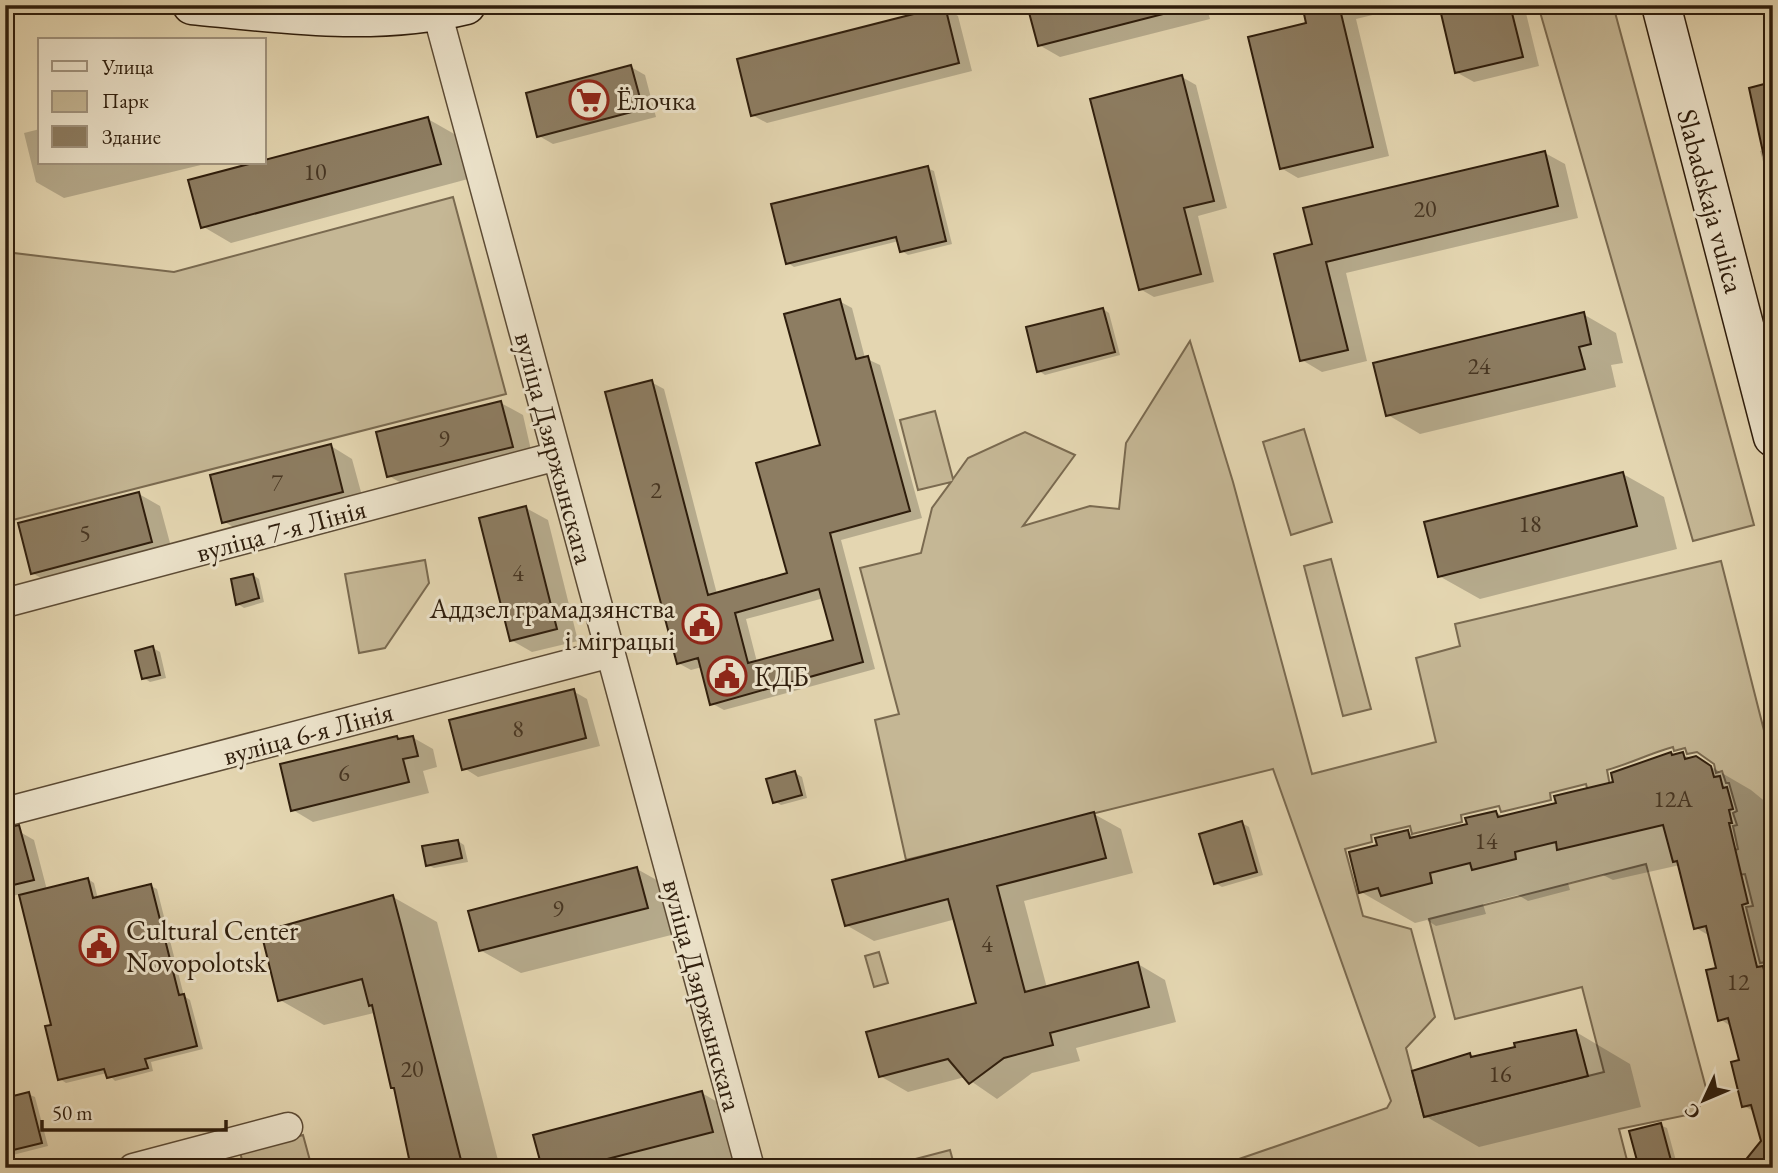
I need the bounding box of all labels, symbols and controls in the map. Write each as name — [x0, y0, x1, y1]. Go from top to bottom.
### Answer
legend — [38, 38, 266, 164]
text: Улица — [101, 53, 154, 80]
supermarket icon: Ёлочка — [568, 79, 610, 121]
place label: Ёлочка — [616, 82, 697, 118]
text: Парк — [102, 87, 149, 114]
street label: Slabadskaja vulica — [1669, 105, 1753, 298]
text: Здание — [102, 123, 161, 150]
house number: 10 — [303, 156, 327, 187]
house number: 20 — [1413, 193, 1437, 224]
street label: вуліца Дзяржынскага — [507, 328, 603, 569]
house number: 24 — [1467, 350, 1491, 381]
house number: 9 — [438, 423, 450, 454]
house number: 7 — [271, 467, 283, 498]
house number: 2 — [650, 474, 662, 505]
street label: вуліца 7-я Лінія — [192, 490, 370, 570]
house number: 18 — [1518, 508, 1542, 539]
house number: 5 — [79, 517, 91, 548]
house number: 4 — [512, 557, 524, 588]
place label: Аддзел грамадзянства і міграцыі — [428, 590, 676, 658]
public building icon: Аддзел грамадзянства і міграцыі — [681, 603, 723, 645]
public building icon: КДБ — [706, 655, 748, 697]
place label: КДБ — [754, 658, 809, 694]
street label: вуліца 6-я Лінія — [219, 694, 397, 772]
house number: 8 — [512, 713, 524, 744]
house number: 6 — [338, 759, 350, 787]
house number: 12А — [1653, 783, 1693, 814]
house number: 14 — [1474, 825, 1498, 856]
street label: вуліца Дзяржынскага — [655, 875, 751, 1116]
house number: 9 — [552, 893, 564, 924]
place label: Cultural Center Novopolotsk — [126, 912, 299, 980]
public building icon: Cultural Center Novopolotsk — [78, 925, 120, 967]
house number: 4 — [981, 928, 993, 959]
house number: 12 — [1726, 966, 1750, 997]
house number: 20 — [400, 1053, 424, 1084]
house number: 16 — [1488, 1058, 1512, 1089]
north arrow — [1670, 1064, 1740, 1134]
scale bar — [42, 1089, 226, 1133]
text: С — [1678, 1098, 1706, 1125]
text: 50 m — [52, 1099, 93, 1126]

